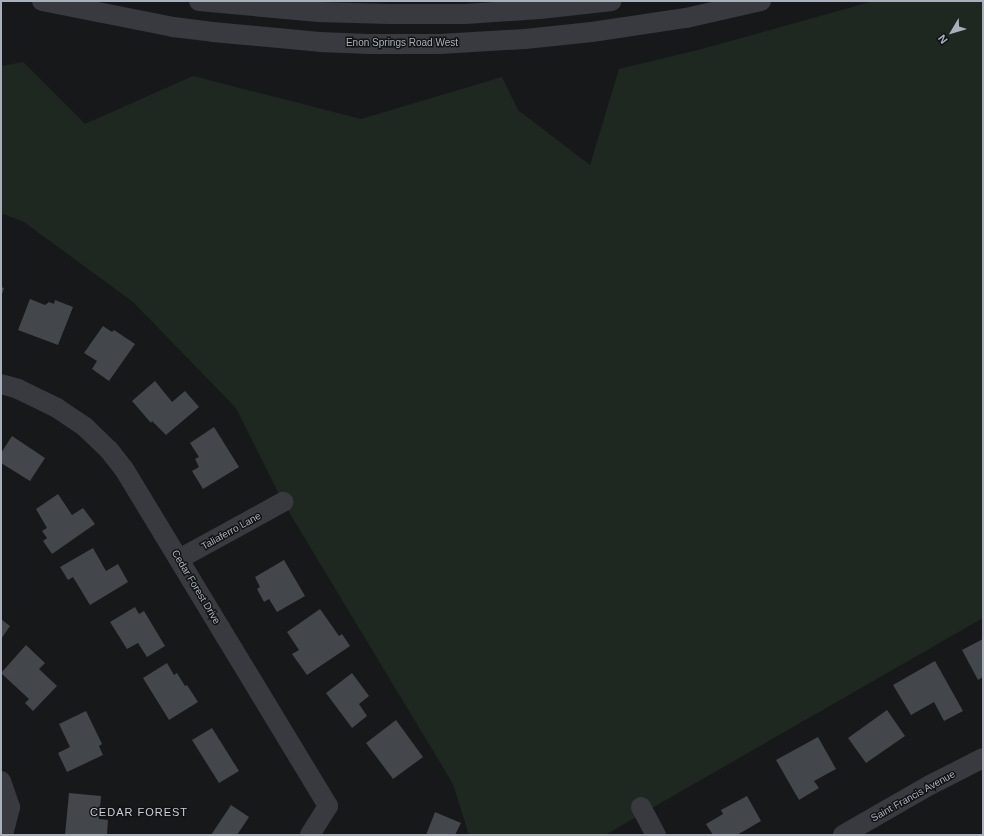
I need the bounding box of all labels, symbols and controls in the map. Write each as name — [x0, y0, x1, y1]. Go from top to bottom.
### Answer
north arrow — [932, 12, 972, 52]
text: N — [935, 33, 950, 46]
street label: Enon Springs Road West — [346, 37, 458, 49]
street label: Taliaferro Lane — [199, 510, 263, 552]
street label: Cedar Forest Drive — [169, 548, 223, 626]
street label: Saint Francis Avenue — [869, 768, 957, 824]
district label: CEDAR FOREST — [90, 805, 188, 819]

